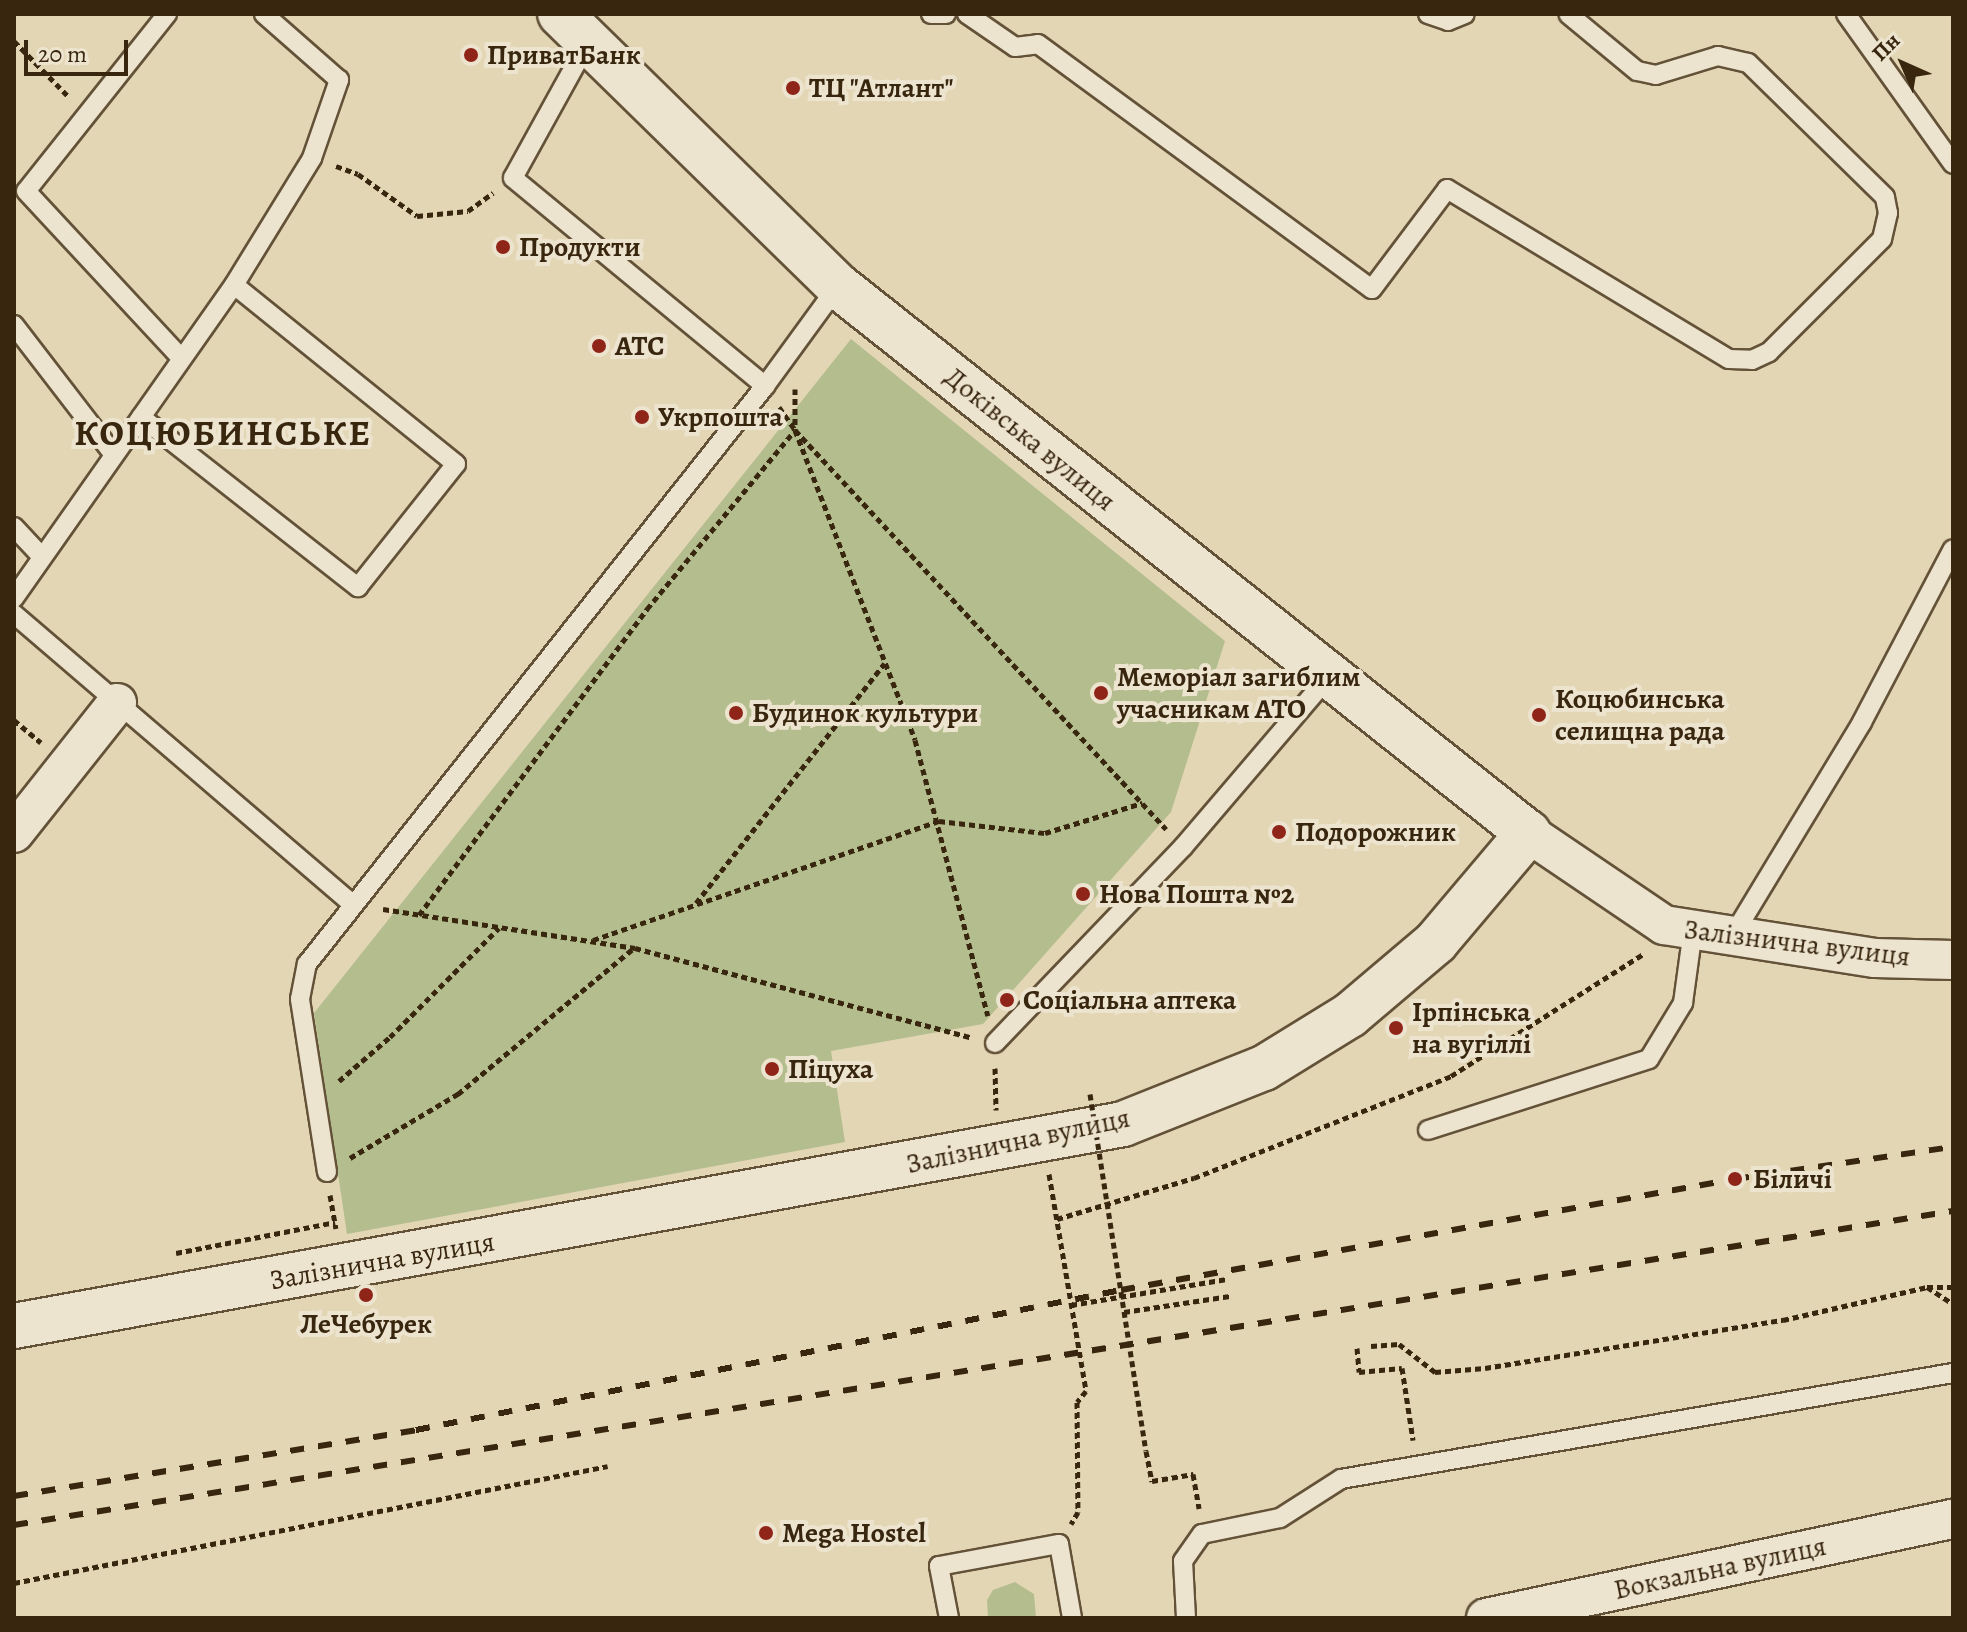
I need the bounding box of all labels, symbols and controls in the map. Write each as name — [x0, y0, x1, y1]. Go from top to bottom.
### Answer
scale bar — [28, 24, 132, 74]
north arrow — [1863, 24, 1943, 104]
text: Пн — [1865, 26, 1907, 68]
text: 20 m — [38, 38, 87, 70]
place label: ПриватБанк — [487, 38, 641, 72]
marker: ПриватБанк — [462, 46, 480, 64]
place label: ТЦ "Атлант" — [809, 71, 954, 105]
marker: ТЦ "Атлант" — [784, 79, 802, 97]
place label: Продукти — [519, 230, 641, 264]
marker: Продукти — [494, 238, 512, 256]
place label: АТС — [615, 329, 665, 363]
marker: АТС — [590, 337, 608, 355]
street label: Доківська вулиця — [938, 360, 1122, 518]
place label: Укрпошта — [658, 400, 783, 434]
marker: Укрпошта — [633, 408, 651, 426]
district label: КОЦЮБИНСЬКЕ — [74, 411, 372, 455]
place label: Меморіал загиблим учасникам АТО — [1117, 660, 1361, 726]
place label: Коцюбинська селищна рада — [1555, 682, 1725, 748]
marker: Меморіал загиблим учасникам АТО — [1092, 684, 1110, 702]
place label: Будинок культури — [752, 696, 978, 730]
marker: Будинок культури — [727, 704, 745, 722]
marker: Коцюбинська селищна рада — [1530, 706, 1548, 724]
place label: Подорожник — [1295, 815, 1456, 849]
marker: Подорожник — [1270, 823, 1288, 841]
place label: Нова Пошта №2 — [1099, 877, 1294, 911]
marker: Нова Пошта №2 — [1074, 885, 1092, 903]
street label: Залізнична вулиця — [1682, 912, 1912, 974]
place label: Соціальна аптека — [1023, 983, 1236, 1017]
marker: Соціальна аптека — [998, 991, 1016, 1009]
place label: Ірпінська на вугіллі — [1412, 995, 1531, 1061]
marker: Ірпінська на вугіллі — [1387, 1019, 1405, 1037]
place label: Піцуха — [788, 1052, 873, 1086]
marker: Піцуха — [763, 1060, 781, 1078]
street label: Залізнична вулиця — [903, 1101, 1133, 1181]
place label: Біличі — [1753, 1162, 1832, 1196]
marker: Біличі — [1724, 1168, 1746, 1190]
street label: Залізнична вулиця — [267, 1225, 497, 1297]
marker: ЛеЧебурек — [357, 1286, 375, 1304]
place label: ЛеЧебурек — [300, 1307, 432, 1341]
place label: Mega Hostel — [782, 1516, 926, 1550]
marker: Mega Hostel — [757, 1524, 775, 1542]
street label: Вокзальна вулиця — [1611, 1529, 1829, 1607]

